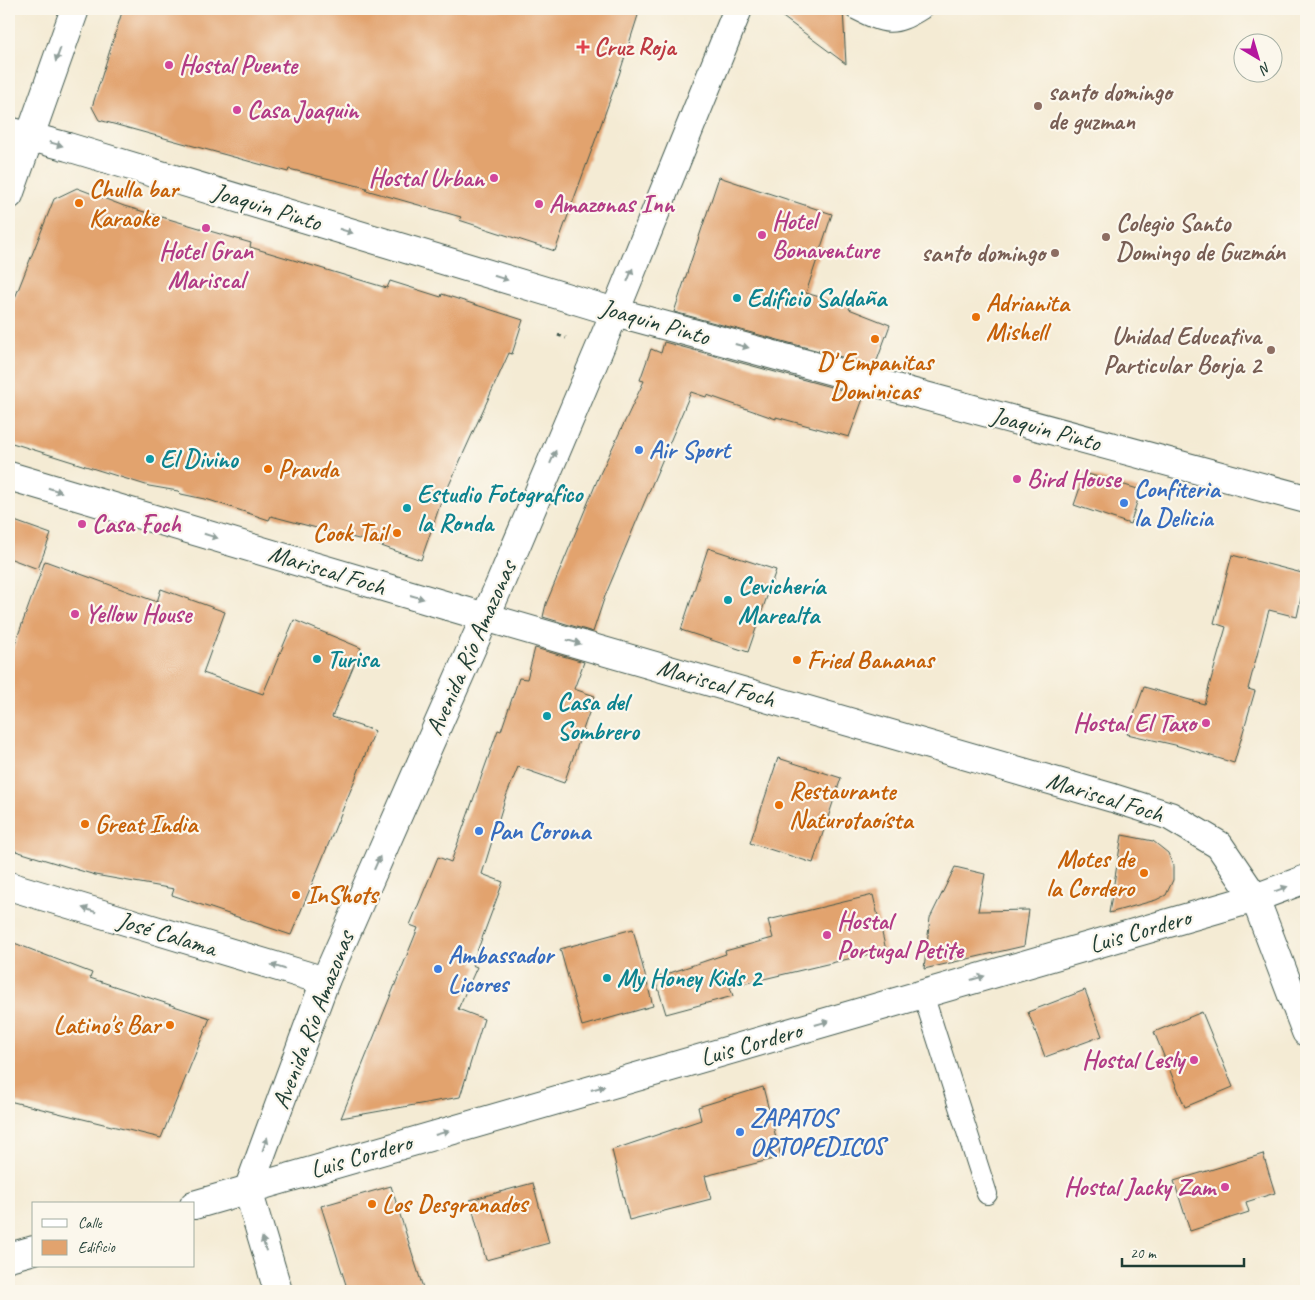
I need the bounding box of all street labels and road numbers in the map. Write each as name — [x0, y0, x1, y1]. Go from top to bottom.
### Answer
street label: Joaquin Pinto — [208, 175, 326, 239]
street label: Joaquin Pinto — [596, 291, 714, 353]
street label: Joaquin Pinto — [987, 399, 1105, 459]
street label: Mariscal Foch — [265, 537, 390, 603]
street label: Avenida Río Amazonas — [418, 553, 525, 740]
street label: Mariscal Foch — [654, 651, 779, 715]
street label: Mariscal Foch — [1043, 764, 1168, 830]
street label: Luis Cordero — [1086, 900, 1197, 961]
street label: José Calama — [113, 904, 223, 965]
street label: Avenida Río Amazonas — [264, 924, 362, 1113]
street label: Luis Cordero — [697, 1013, 808, 1074]
street label: Luis Cordero — [307, 1125, 418, 1186]

